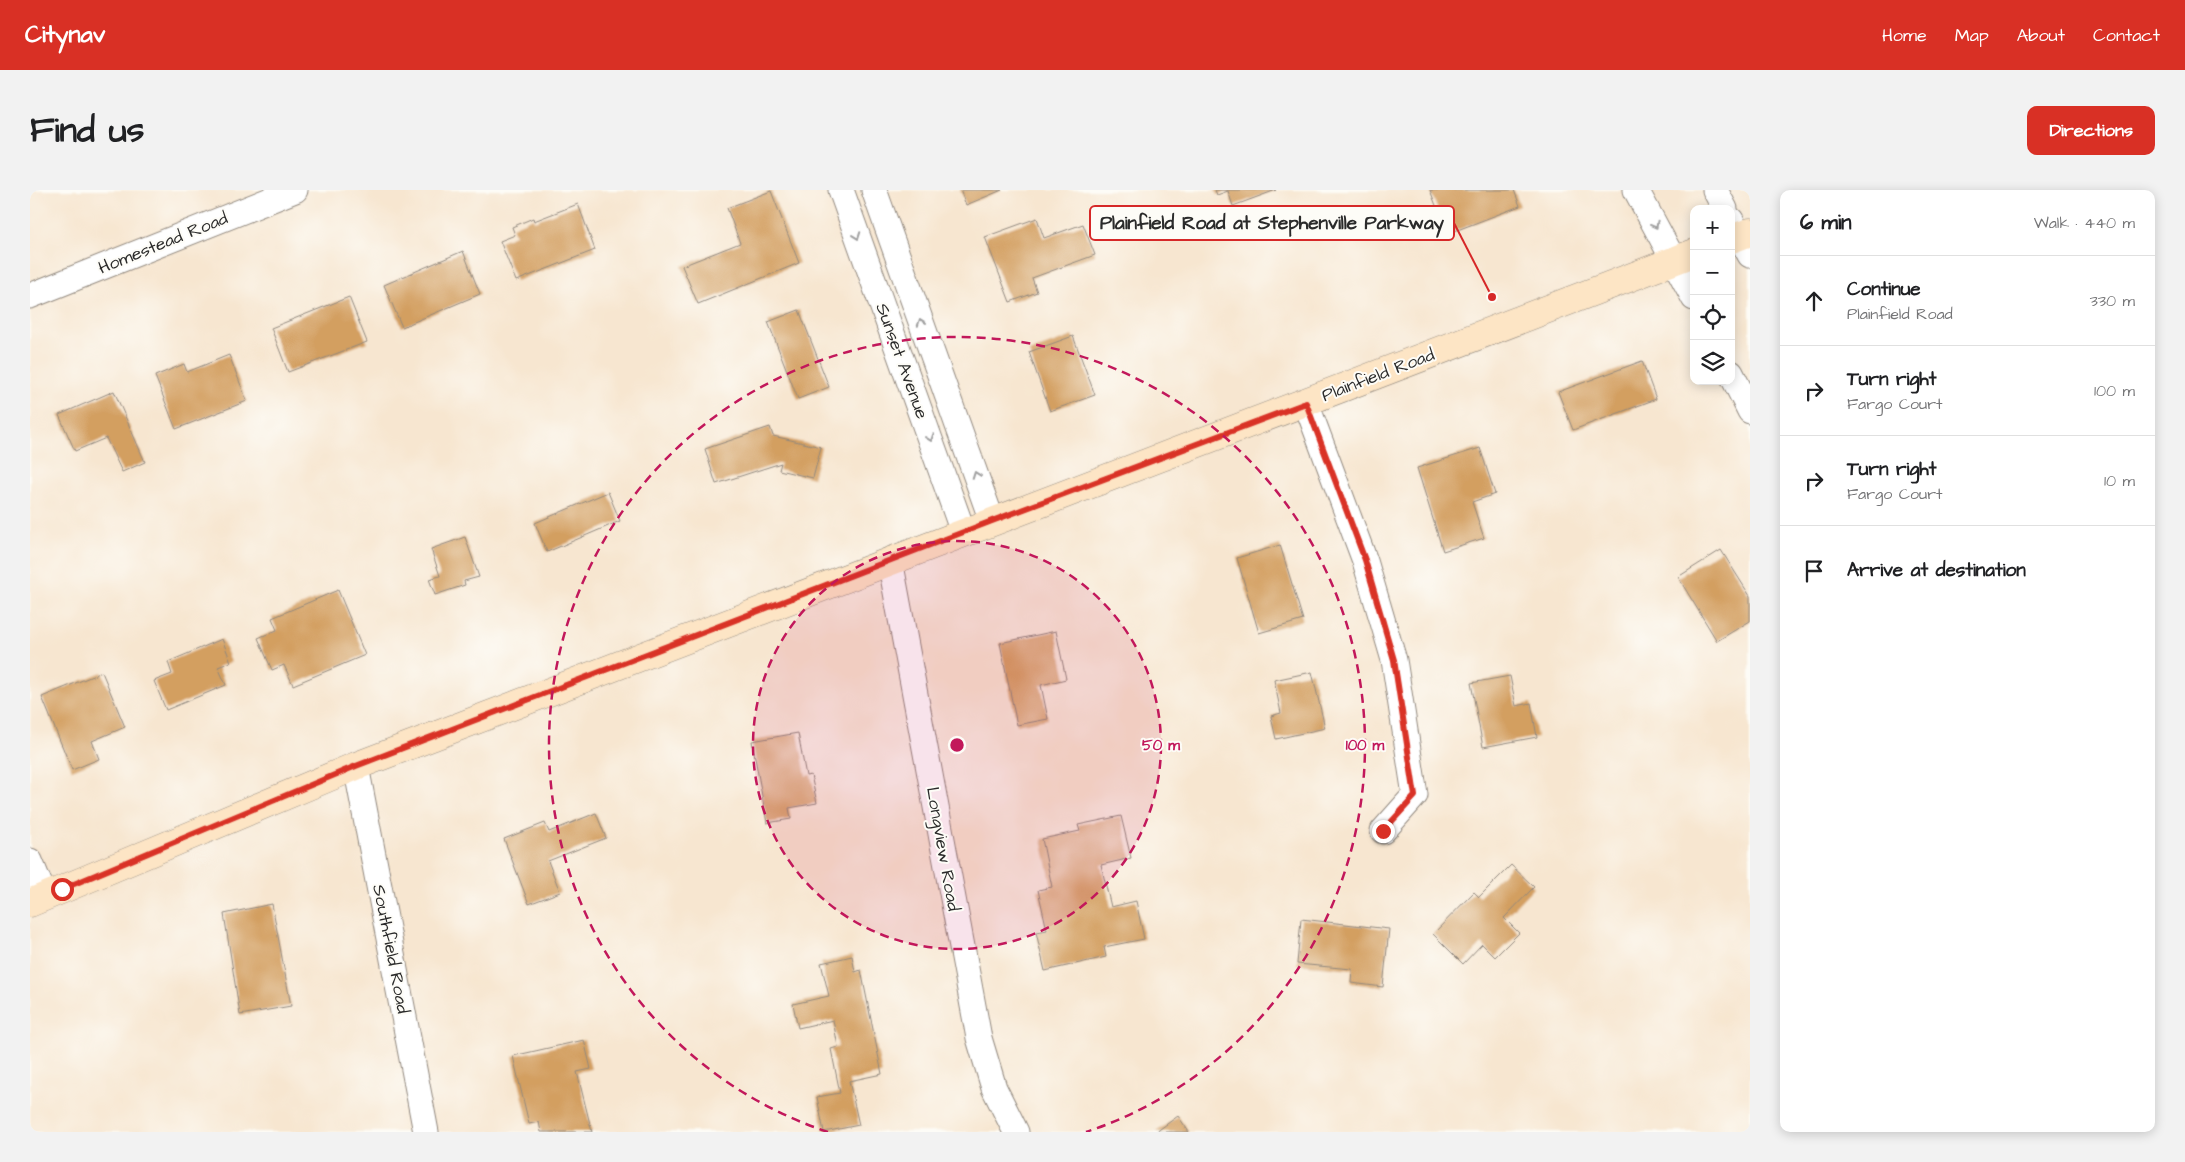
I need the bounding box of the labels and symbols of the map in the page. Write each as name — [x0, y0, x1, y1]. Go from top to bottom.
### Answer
street label: Homestead Road — [94, 206, 232, 280]
callout: Plainfield Road at Stephenville Parkway — [1090, 206, 1454, 240]
text: Plainfield Road at Stephenville Parkway — [1100, 210, 1445, 238]
one-way arrow — [1649, 220, 1659, 229]
one-way arrow — [851, 231, 861, 240]
street label: Sunset Avenue — [869, 300, 935, 423]
one-way arrow — [917, 318, 927, 327]
street label: Plainfield Road — [1318, 342, 1438, 408]
one-way arrow — [924, 433, 934, 442]
one-way arrow — [972, 471, 982, 480]
text: 50 m — [1142, 735, 1180, 756]
text: 100 m — [1346, 735, 1385, 756]
centre of rings — [948, 736, 966, 754]
street label: Longview Road — [919, 785, 966, 913]
route end — [1372, 820, 1395, 843]
route start — [51, 878, 74, 901]
street label: Southfield Road — [366, 882, 416, 1016]

